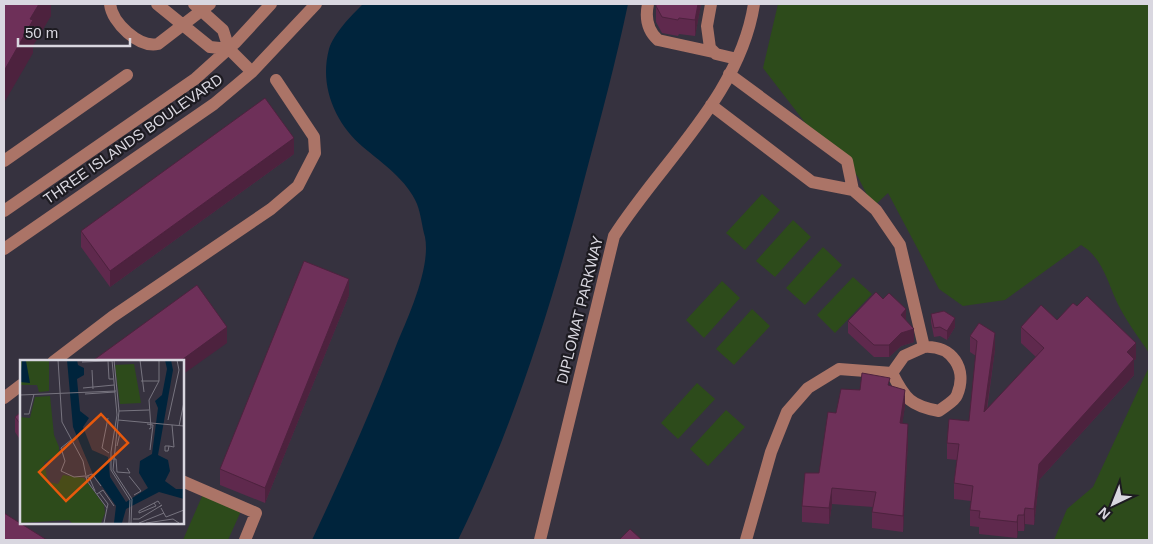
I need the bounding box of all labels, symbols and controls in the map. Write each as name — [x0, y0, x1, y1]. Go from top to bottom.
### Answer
scale bar — [18, 15, 130, 47]
text: 50 m — [25, 24, 58, 41]
street label: THREE ISLANDS BOULEVARD — [40, 70, 226, 207]
street label: DIPLOMAT PARKWAY — [553, 234, 606, 386]
inset map — [20, 360, 184, 524]
north arrow — [1088, 479, 1138, 529]
text: N — [1095, 504, 1113, 523]

